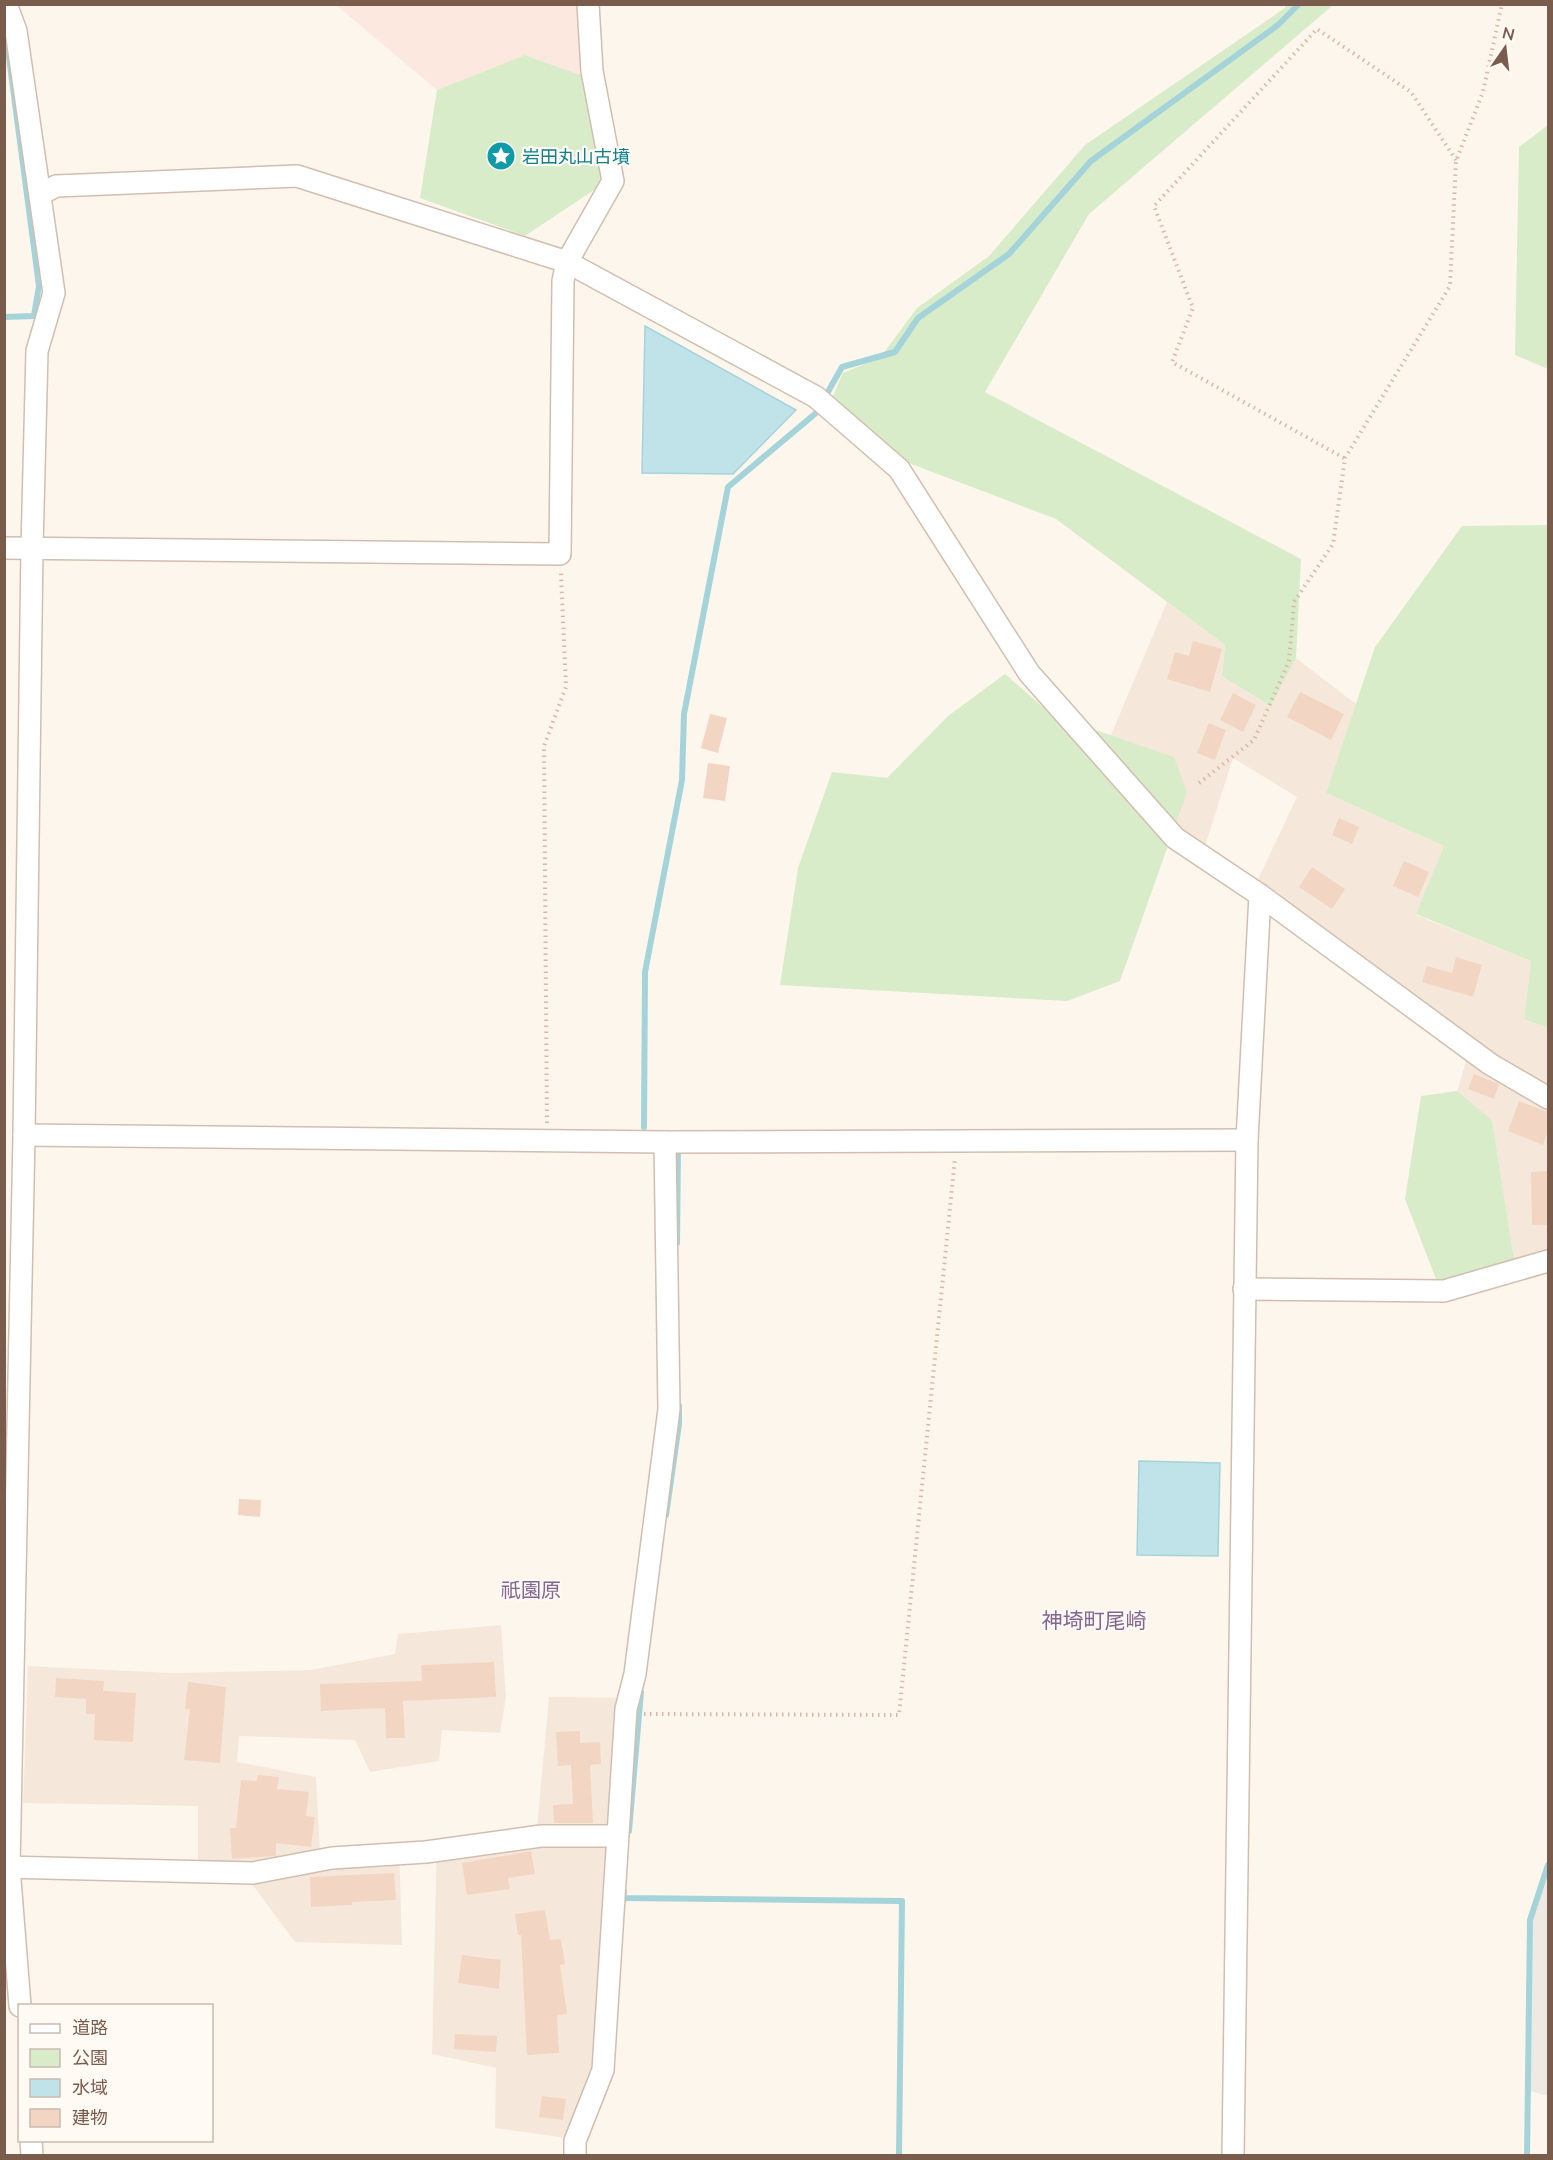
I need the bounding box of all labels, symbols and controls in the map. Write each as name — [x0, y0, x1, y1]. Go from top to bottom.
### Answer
north arrow — [1475, 18, 1535, 78]
text: N — [1500, 22, 1517, 45]
place icon: 岩田丸山古墳 — [485, 140, 517, 172]
place label: 岩田丸山古墳 — [522, 145, 630, 168]
district label: 祇園原 — [501, 1577, 561, 1602]
district label: 神埼町尾崎 — [1042, 1607, 1147, 1633]
legend — [18, 2004, 213, 2142]
text: 道路 — [72, 2016, 108, 2039]
text: 公園 — [72, 2046, 108, 2069]
text: 水域 — [72, 2076, 108, 2099]
text: 建物 — [72, 2106, 108, 2129]

